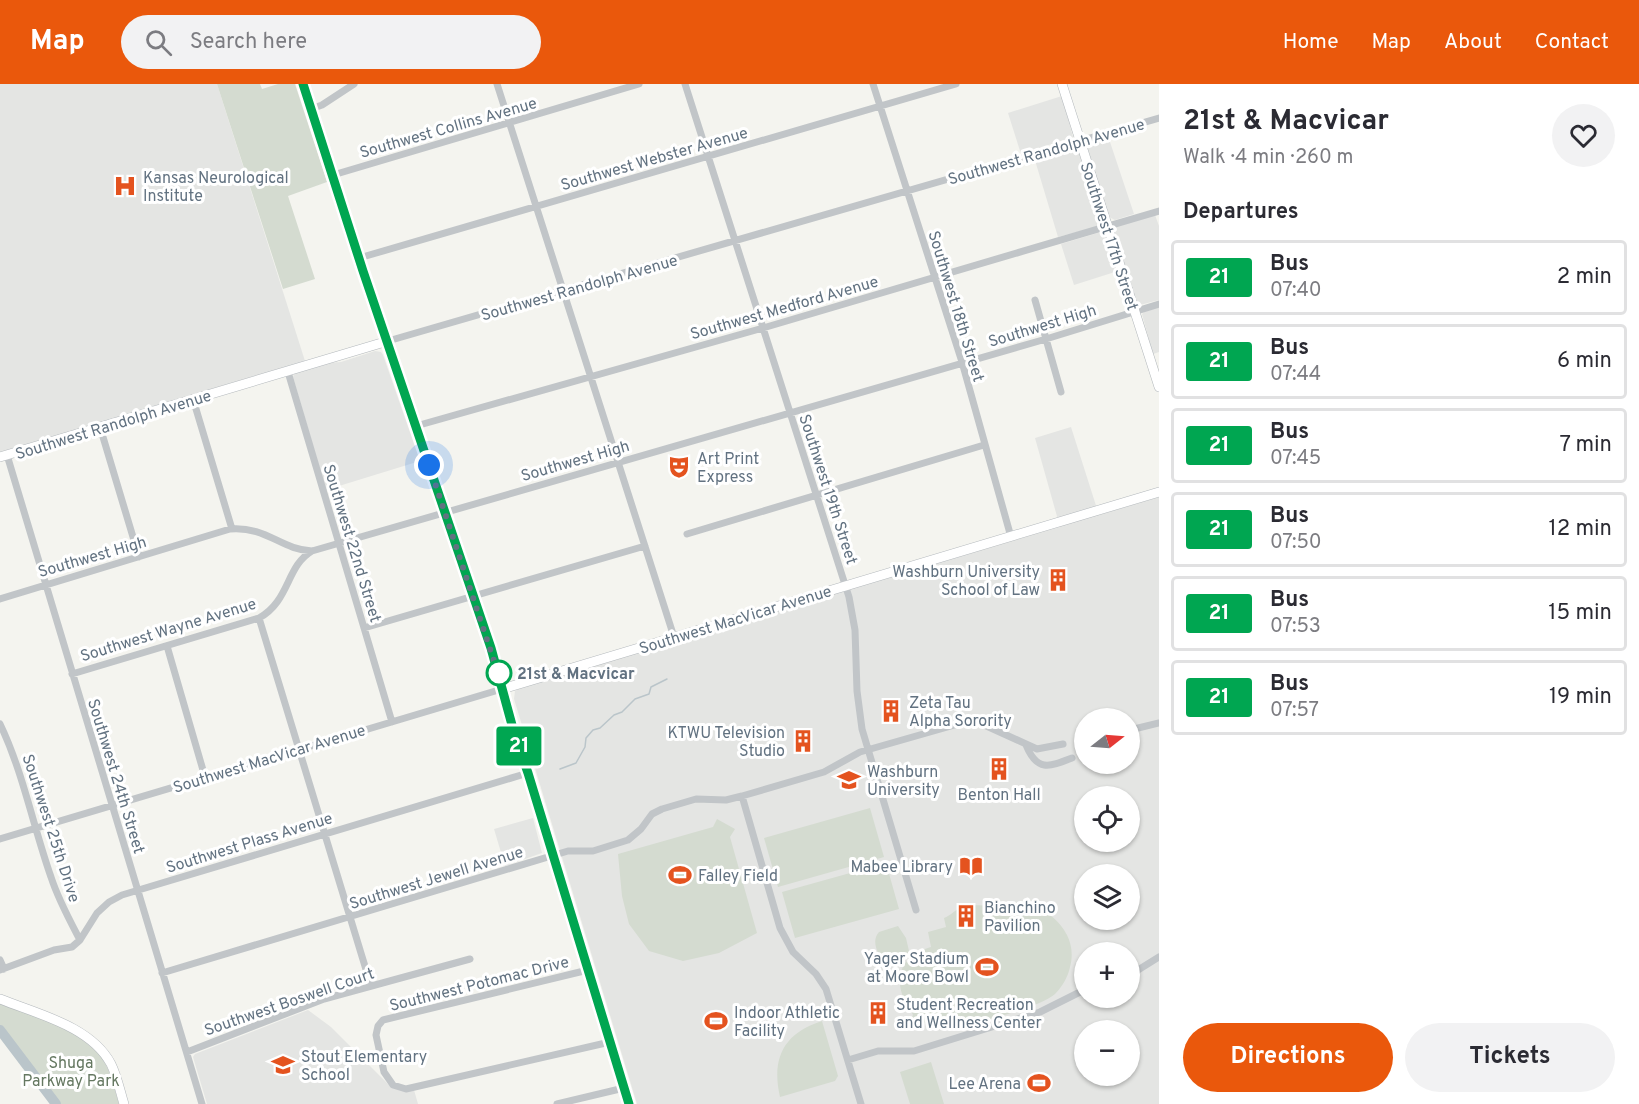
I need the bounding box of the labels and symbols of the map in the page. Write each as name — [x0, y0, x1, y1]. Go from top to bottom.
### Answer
street label: Southwest Collins Avenue — [358, 94, 540, 164]
street label: Southwest Randolph Avenue — [946, 115, 1147, 191]
street label: Southwest Webster Avenue — [559, 124, 750, 196]
street label: Southwest 17th Street — [1075, 160, 1142, 313]
place label: Kansas Neurological Institute — [143, 169, 289, 207]
hospital icon: Kansas Neurological Institute — [112, 173, 138, 199]
street label: Southwest 18th Street — [923, 229, 988, 384]
street label: Southwest Randolph Avenue — [479, 251, 680, 327]
street label: Southwest Medford Avenue — [688, 272, 881, 345]
street label: Southwest High — [986, 301, 1099, 353]
street label: Southwest Randolph Avenue — [13, 387, 214, 465]
street label: Southwest 19th Street — [793, 412, 861, 567]
street label: Southwest High — [519, 437, 632, 487]
your location — [414, 450, 444, 480]
place label: Art Print Express — [697, 450, 759, 488]
theatre icon: Art Print Express — [666, 454, 692, 480]
street label: Southwest 22nd Street — [318, 462, 385, 625]
street label: Southwest High — [36, 533, 149, 583]
place label: Washburn University School of Law — [892, 563, 1040, 601]
building icon: Washburn University School of Law — [1045, 567, 1071, 593]
street label: Southwest MacVicar Avenue — [637, 582, 834, 660]
street label: Southwest Wayne Avenue — [78, 595, 259, 667]
marker: 21st & Macvicar — [486, 660, 512, 686]
place label: 21st & Macvicar — [517, 665, 635, 685]
place label: Zeta Tau Alpha Sorority — [909, 694, 1012, 732]
street label: Southwest 24th Street — [82, 697, 148, 856]
building icon: Zeta Tau Alpha Sorority — [878, 698, 904, 724]
north arrow — [1074, 708, 1140, 774]
street label: Southwest MacVicar Avenue — [171, 721, 368, 799]
place label: KTWU Television Studio — [667, 724, 785, 762]
line badge: 21 — [492, 726, 546, 766]
building icon: KTWU Television Studio — [790, 728, 816, 754]
street label: Southwest 25th Drive — [17, 752, 84, 905]
building icon: Benton Hall — [986, 756, 1012, 782]
place label: Washburn University — [867, 763, 940, 801]
school or university icon: Washburn University — [836, 767, 862, 793]
place label: Benton Hall — [957, 786, 1041, 806]
street label: Southwest Plass Avenue — [164, 809, 335, 879]
street label: Southwest Jewell Avenue — [347, 843, 526, 915]
library icon: Mabee Library — [958, 853, 984, 879]
place label: Mabee Library — [850, 858, 953, 878]
sports icon: Falley Field — [667, 862, 693, 888]
place label: Falley Field — [698, 867, 778, 887]
place label: Bianchino Pavilion — [984, 899, 1056, 937]
building icon: Bianchino Pavilion — [953, 903, 979, 929]
place label: Yager Stadium at Moore Bowl — [864, 950, 969, 988]
street label: Southwest Potomac Drive — [388, 953, 571, 1017]
sports icon: Yager Stadium at Moore Bowl — [974, 954, 1000, 980]
street label: Southwest Boswell Court — [202, 964, 377, 1041]
place label: Student Recreation and Wellness Center — [896, 996, 1042, 1034]
building icon: Student Recreation and Wellness Center — [865, 1000, 891, 1026]
place label: Indoor Athletic Facility — [734, 1004, 840, 1042]
sports icon: Indoor Athletic Facility — [703, 1008, 729, 1034]
place label: Stout Elementary School — [301, 1048, 427, 1086]
school or university icon: Stout Elementary School — [270, 1052, 296, 1078]
park label: Shuga Parkway Park — [22, 1054, 120, 1092]
sports icon: Lee Arena — [1026, 1070, 1052, 1096]
place label: Lee Arena — [948, 1075, 1021, 1095]

